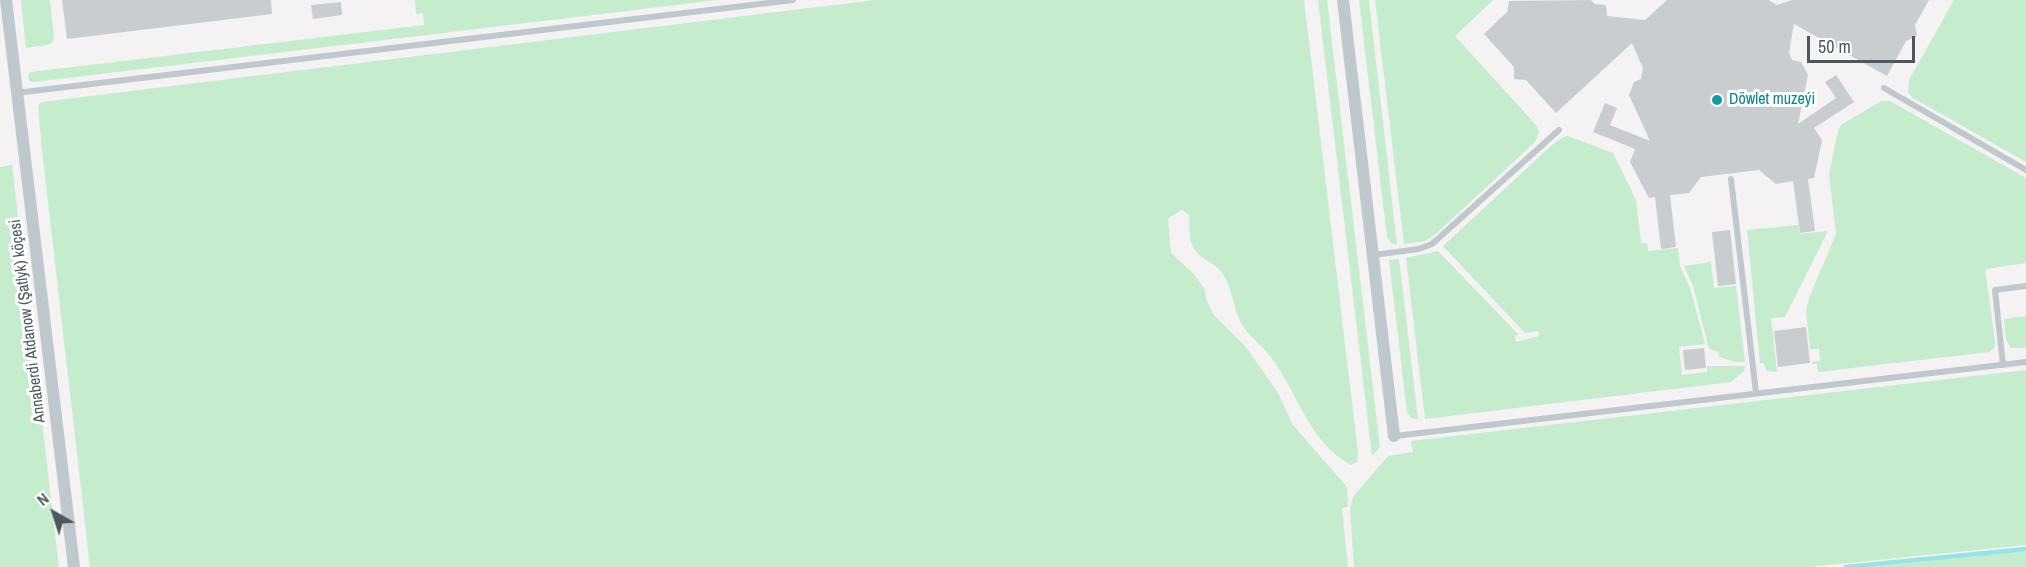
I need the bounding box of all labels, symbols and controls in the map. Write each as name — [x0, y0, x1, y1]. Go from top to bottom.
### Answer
scale bar — [1810, 24, 1918, 62]
text: 50 m — [1818, 34, 1851, 59]
place label: Döwlet muzeýi — [1729, 90, 1815, 110]
marker: Döwlet muzeýi — [1710, 93, 1724, 107]
street label: Annaberdi Atdanow (Şatlyk) köçesi — [6, 218, 50, 424]
north arrow — [24, 483, 84, 543]
text: N — [32, 487, 53, 511]

